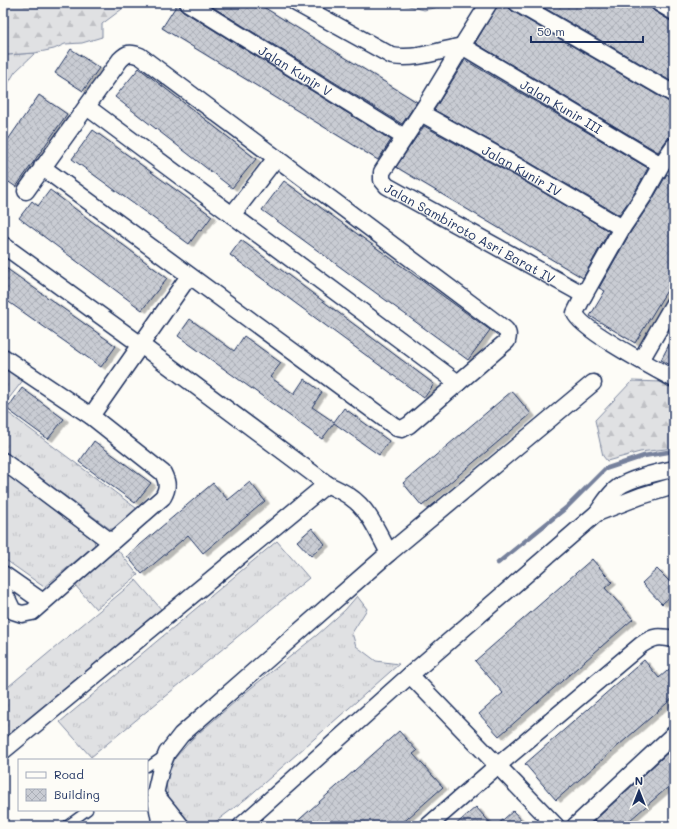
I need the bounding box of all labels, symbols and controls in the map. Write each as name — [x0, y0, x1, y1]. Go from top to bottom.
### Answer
scale bar — [531, 18, 643, 44]
text: 50 m — [537, 23, 565, 39]
street label: Jalan Kunir V — [256, 41, 336, 99]
street label: Jalan Kunir III — [518, 75, 606, 137]
street label: Jalan Kunir IV — [479, 140, 565, 199]
street label: Jalan Sambiroto Asri Barat IV — [382, 178, 559, 286]
legend — [18, 759, 148, 811]
text: Road — [54, 766, 84, 782]
north arrow — [619, 771, 659, 811]
text: N — [635, 773, 643, 788]
text: Building — [54, 786, 100, 802]

